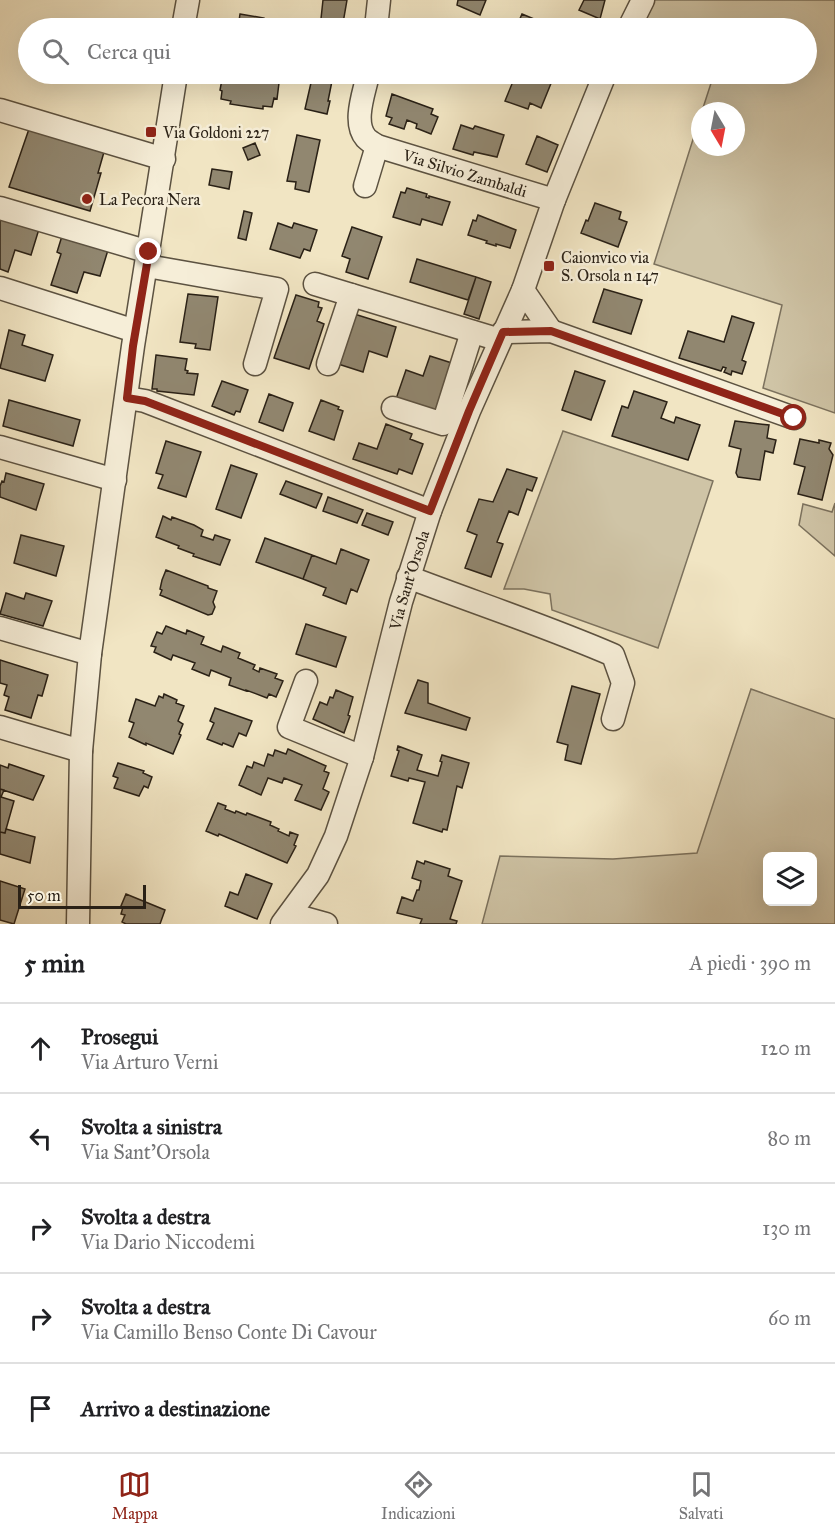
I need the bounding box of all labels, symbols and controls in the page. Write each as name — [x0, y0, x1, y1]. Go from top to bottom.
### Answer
search box — [18, 18, 817, 84]
icon: search — [39, 35, 72, 68]
text: Cerca qui — [87, 38, 171, 65]
north arrow — [691, 102, 745, 156]
place label: Via Goldoni 227 — [162, 123, 269, 142]
marker: Via Goldoni 227 — [144, 125, 158, 139]
street label: Via Silvio Zambaldi — [400, 145, 530, 201]
place label: La Pecora Nera — [99, 190, 201, 209]
marker: La Pecora Nera — [80, 192, 94, 206]
route end — [135, 238, 161, 264]
place label: Caionvico via S. Orsola n 147 — [561, 248, 659, 285]
marker: Caionvico via S. Orsola n 147 — [542, 259, 556, 273]
route start — [780, 404, 806, 430]
street label: Via Sant'Orsola — [385, 528, 433, 633]
map controls — [763, 852, 817, 906]
button: layers — [763, 852, 817, 906]
scale bar — [18, 882, 146, 910]
text: 50 m — [27, 886, 61, 905]
text: 5 min — [24, 947, 85, 979]
text: A piedi · 390 m — [689, 951, 811, 975]
text: Prosegui — [81, 1023, 158, 1050]
icon: ahead — [24, 1032, 57, 1065]
text: 120 m — [760, 1036, 811, 1060]
text: Via Arturo Verni — [81, 1050, 218, 1074]
text: Svolta a sinistra — [81, 1113, 222, 1140]
icon: left — [24, 1122, 57, 1155]
text: 80 m — [768, 1126, 811, 1150]
text: Via Sant'Orsola — [81, 1140, 210, 1164]
text: Svolta a destra — [81, 1203, 210, 1230]
icon: right — [24, 1212, 57, 1245]
text: 130 m — [762, 1216, 811, 1240]
text: Via Dario Niccodemi — [81, 1230, 255, 1254]
text: Svolta a destra — [81, 1293, 210, 1320]
icon: right — [24, 1302, 57, 1335]
text: 60 m — [768, 1306, 811, 1330]
text: Via Camillo Benso Conte Di Cavour — [81, 1320, 377, 1344]
icon: arrive — [24, 1392, 57, 1425]
text: Arrivo a destinazione — [81, 1395, 270, 1422]
tab: Mappa — [112, 1468, 158, 1523]
tab: Indicazioni — [381, 1468, 455, 1523]
tab: Salvati — [679, 1468, 723, 1523]

